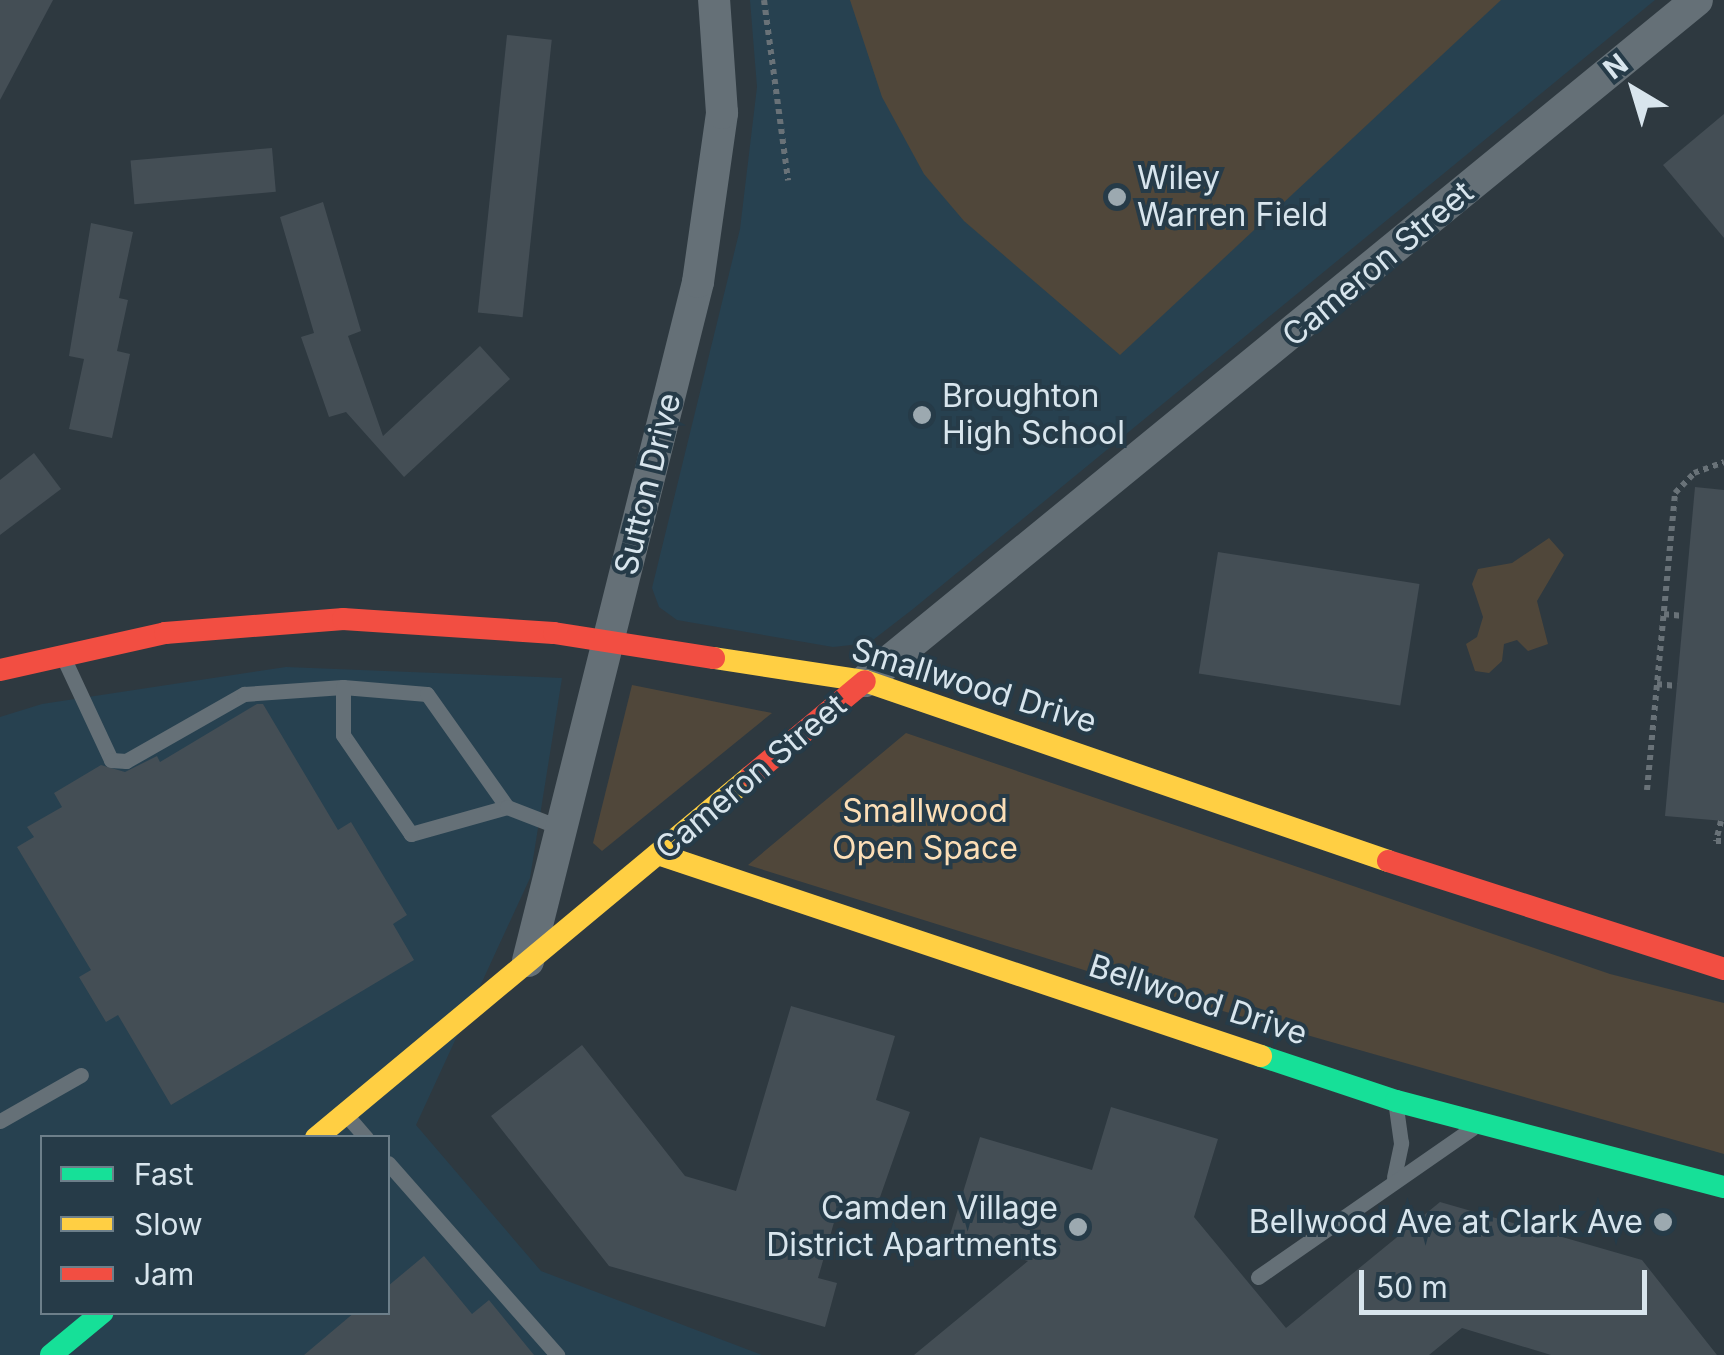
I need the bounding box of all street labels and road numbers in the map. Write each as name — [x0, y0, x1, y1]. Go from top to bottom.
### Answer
street label: Cameron Street — [1275, 173, 1481, 355]
street label: Sutton Drive — [607, 389, 689, 579]
street label: Smallwood Drive — [847, 631, 1101, 741]
street label: Cameron Street — [648, 686, 854, 868]
street label: Bellwood Drive — [1084, 947, 1312, 1053]

